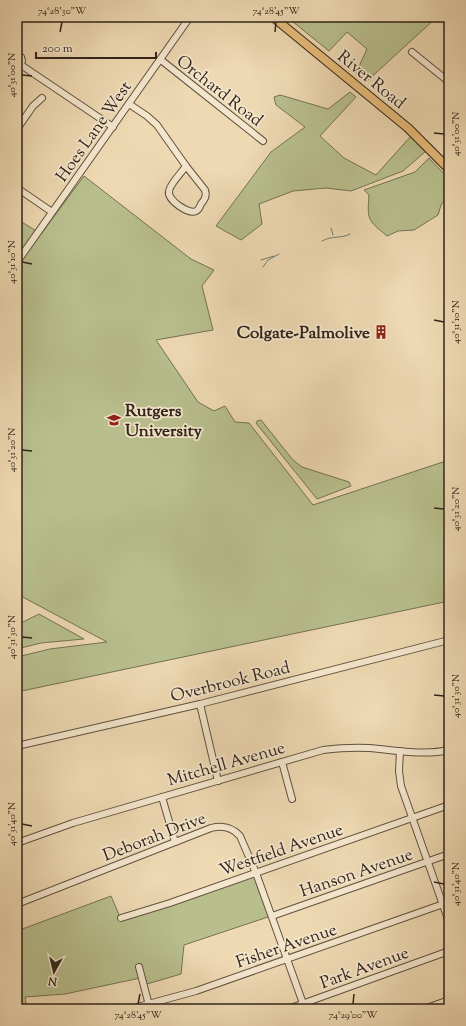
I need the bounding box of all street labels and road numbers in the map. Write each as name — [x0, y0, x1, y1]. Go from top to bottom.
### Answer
street label: River Road — [332, 46, 410, 116]
street label: Orchard Road — [170, 50, 267, 133]
street label: Hoes Lane West — [51, 77, 138, 187]
street label: Overbrook Road — [168, 656, 293, 709]
street label: Mitchell Avenue — [165, 737, 288, 793]
street label: Deborah Drive — [100, 807, 210, 869]
street label: Westfield Avenue — [217, 818, 347, 883]
street label: Hanson Avenue — [297, 843, 416, 904]
street label: Fisher Avenue — [233, 918, 340, 975]
street label: Park Avenue — [317, 942, 413, 996]

